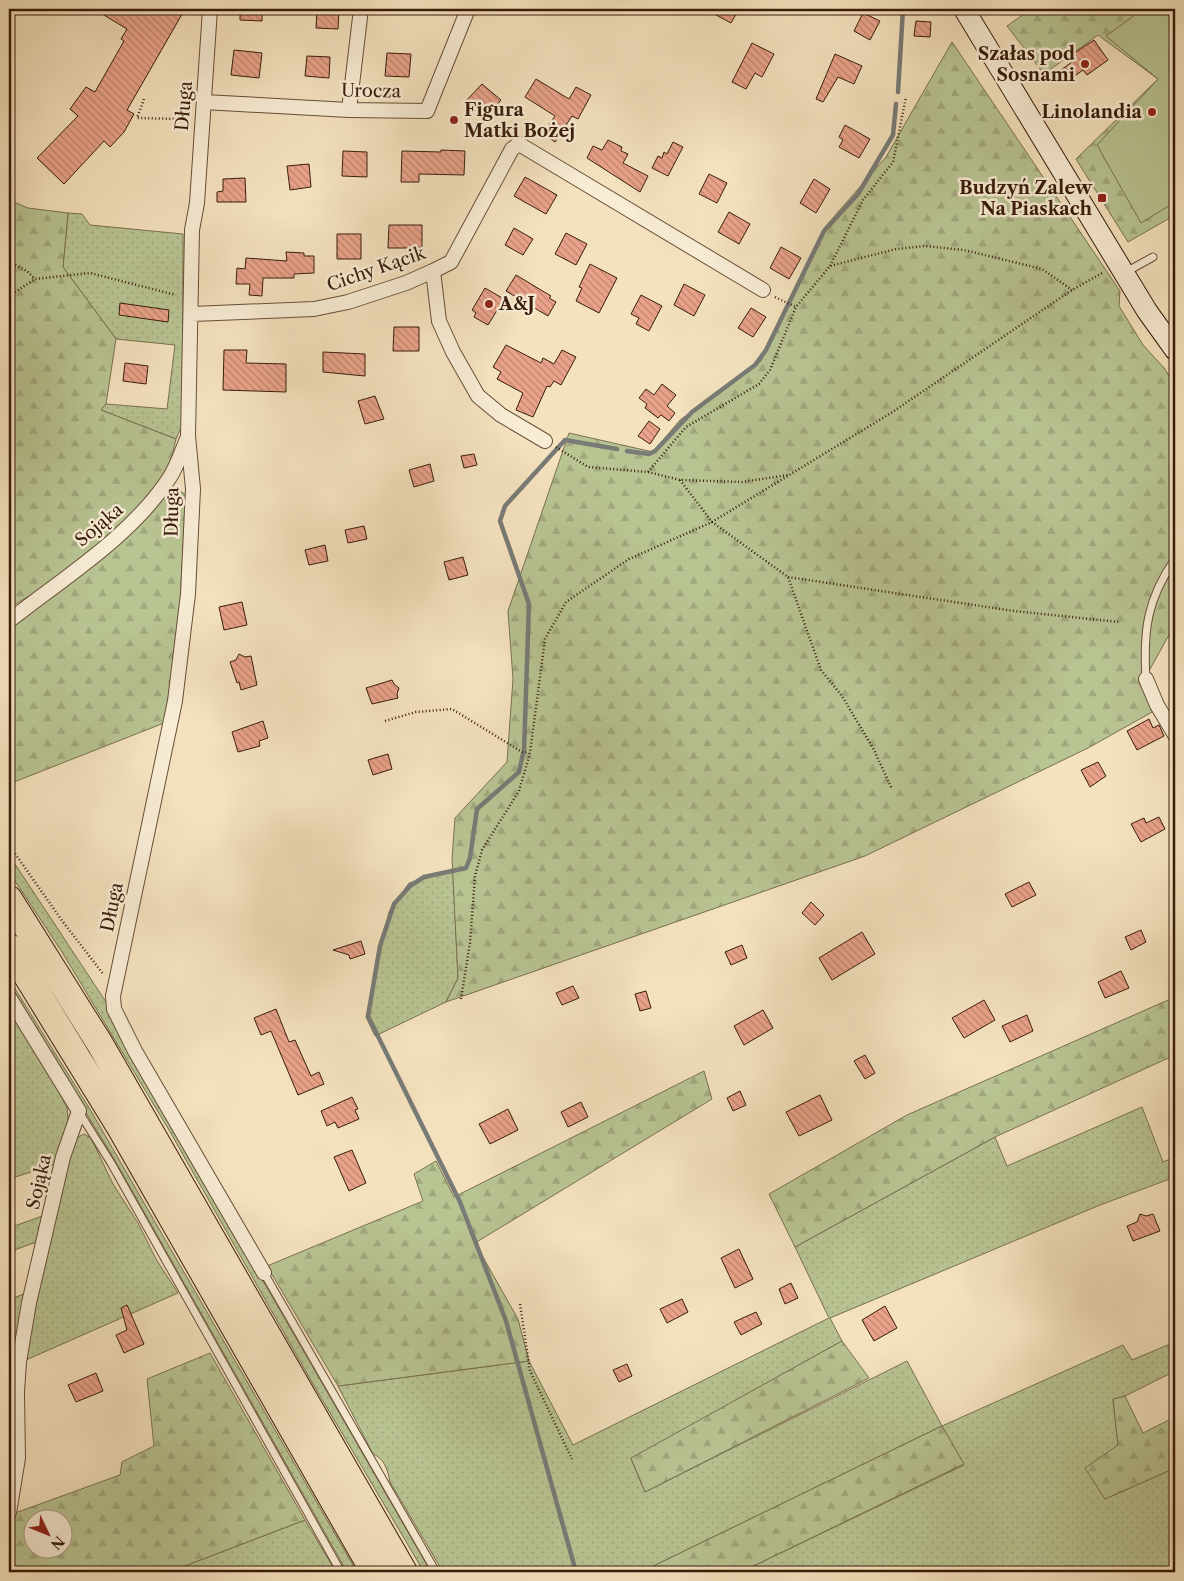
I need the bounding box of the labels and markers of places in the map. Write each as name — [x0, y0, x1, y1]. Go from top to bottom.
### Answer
place label: Szałas pod Sosnami — [978, 43, 1076, 86]
marker: Szałas pod Sosnami — [1079, 58, 1091, 70]
place label: Figura Matki Bożej — [464, 99, 575, 142]
place label: Linolandia — [1041, 101, 1143, 123]
marker: Linolandia — [1146, 106, 1158, 118]
marker: Figura Matki Bożej — [448, 114, 460, 126]
place label: Budzyń Zalew Na Piaskach — [959, 177, 1093, 220]
marker: Budzyń Zalew Na Piaskach — [1096, 192, 1108, 204]
place label: A&J — [498, 293, 535, 315]
marker: A&J — [483, 298, 495, 310]

